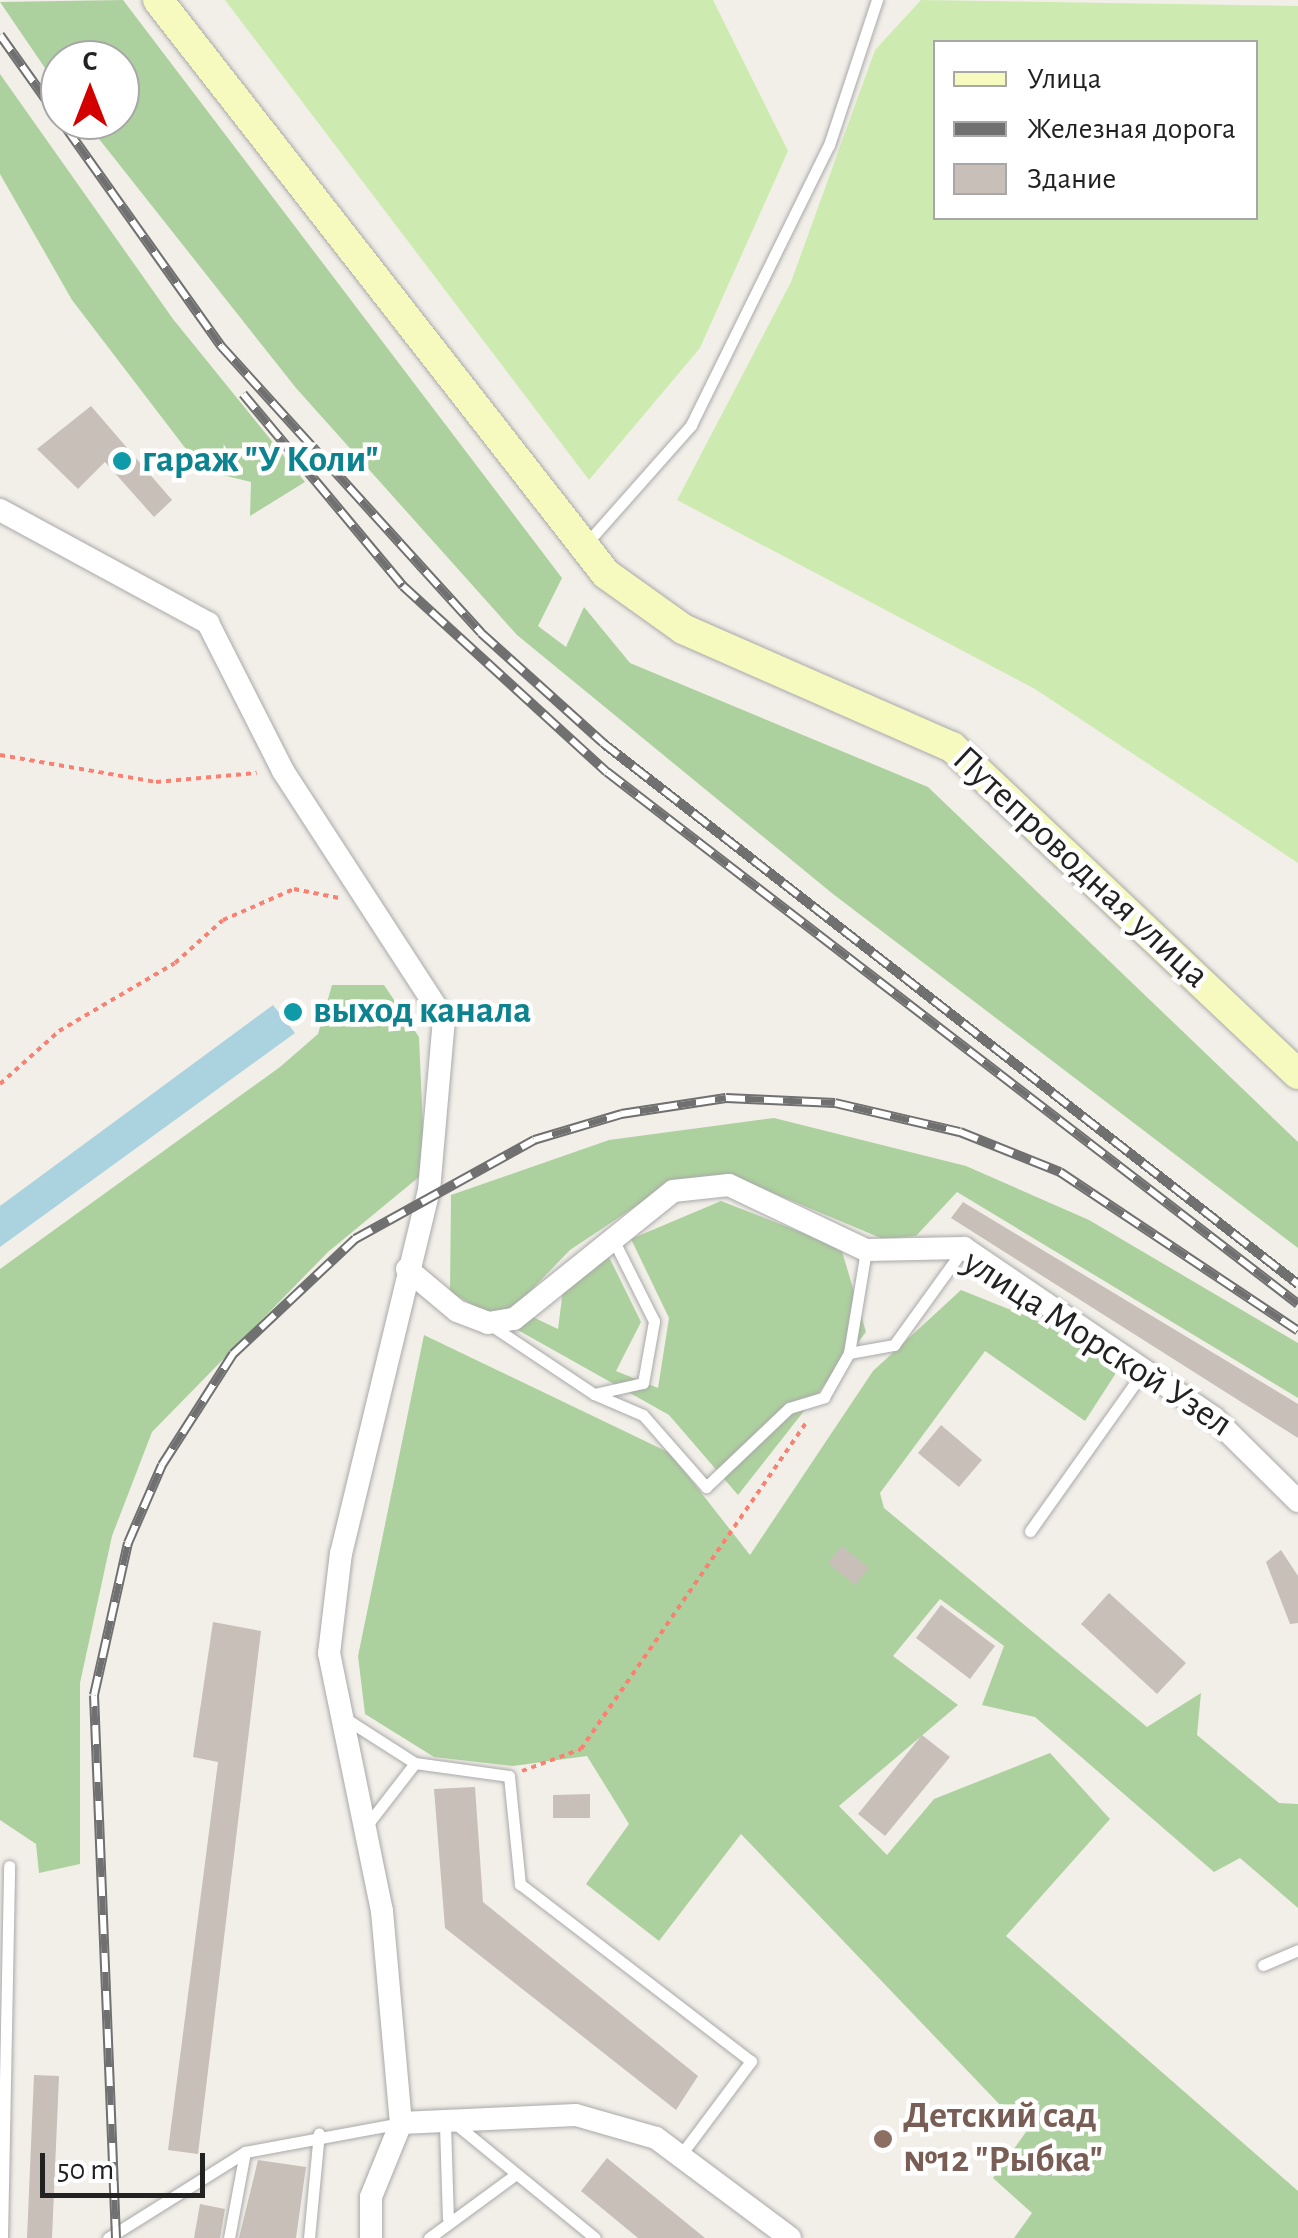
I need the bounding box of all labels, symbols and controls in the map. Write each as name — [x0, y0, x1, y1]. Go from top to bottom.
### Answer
north arrow — [40, 40, 140, 140]
legend — [933, 40, 1258, 220]
text: С — [82, 48, 98, 76]
text: Улица — [1027, 64, 1102, 94]
text: Железная дорога — [1027, 114, 1236, 144]
text: Здание — [1027, 164, 1116, 194]
place label: гараж "У Коли" — [142, 438, 379, 484]
marker: гараж "У Коли" — [111, 450, 133, 472]
street label: Путепроводная улица — [942, 737, 1218, 999]
place label: выход канала — [313, 989, 531, 1035]
marker: выход канала — [282, 1001, 304, 1023]
street label: улица Морской Узел — [954, 1240, 1240, 1448]
place label: Детский сад №12 "Рыбка" — [903, 2094, 1103, 2184]
marker: Детский сад №12 "Рыбка" — [872, 2128, 894, 2150]
scale bar — [45, 2133, 210, 2195]
text: 50 m — [57, 2155, 114, 2185]

